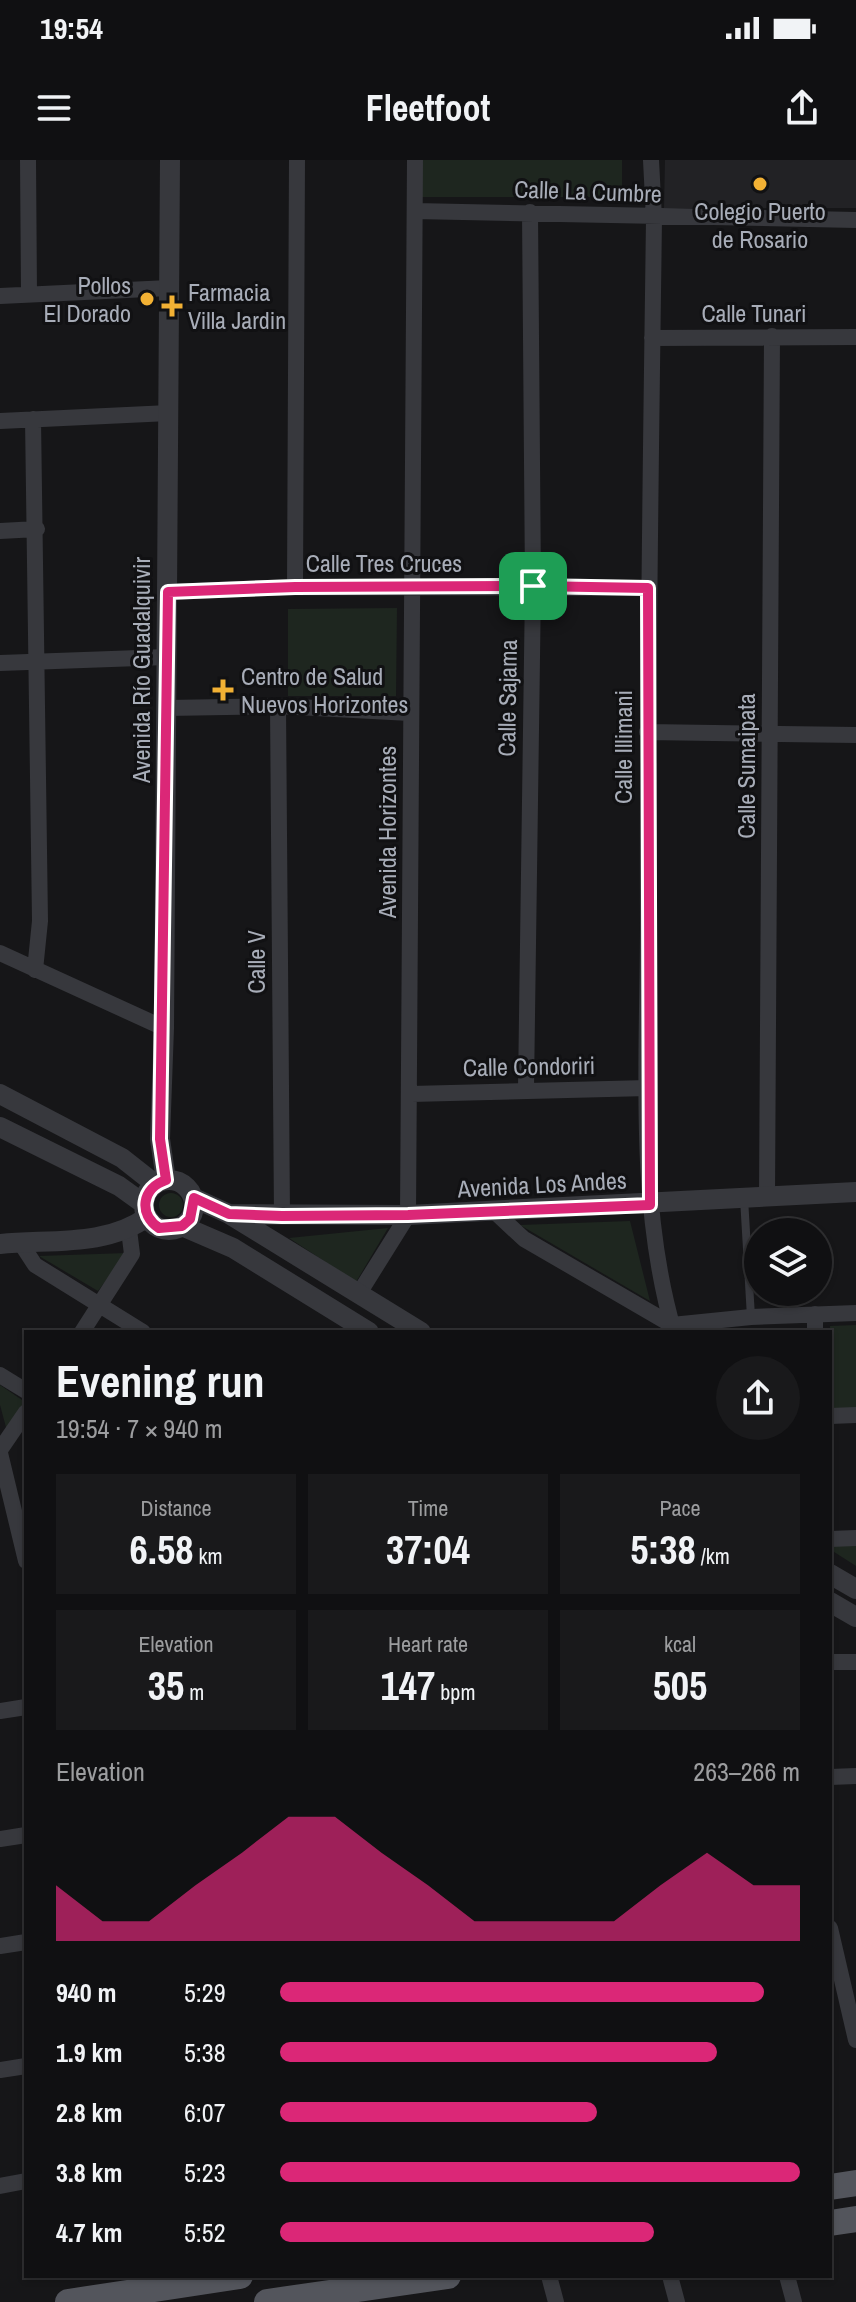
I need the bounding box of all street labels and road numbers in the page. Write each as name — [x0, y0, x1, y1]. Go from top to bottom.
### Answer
street label: Calle La Cumbre — [514, 172, 662, 210]
street label: Calle Tunari — [701, 297, 807, 329]
street label: Calle Tres Cruces — [306, 547, 462, 579]
street label: Avenida Río Guadalquivir — [125, 556, 157, 784]
street label: Calle Sajama — [490, 639, 524, 757]
street label: Calle Illimani — [607, 690, 639, 804]
street label: Calle Sumaipata — [730, 693, 762, 839]
street label: Avenida Horizontes — [371, 746, 403, 919]
street label: Calle V — [240, 930, 272, 994]
street label: Calle Condoriri — [463, 1049, 595, 1083]
street label: Avenida Los Andes — [456, 1164, 627, 1204]

